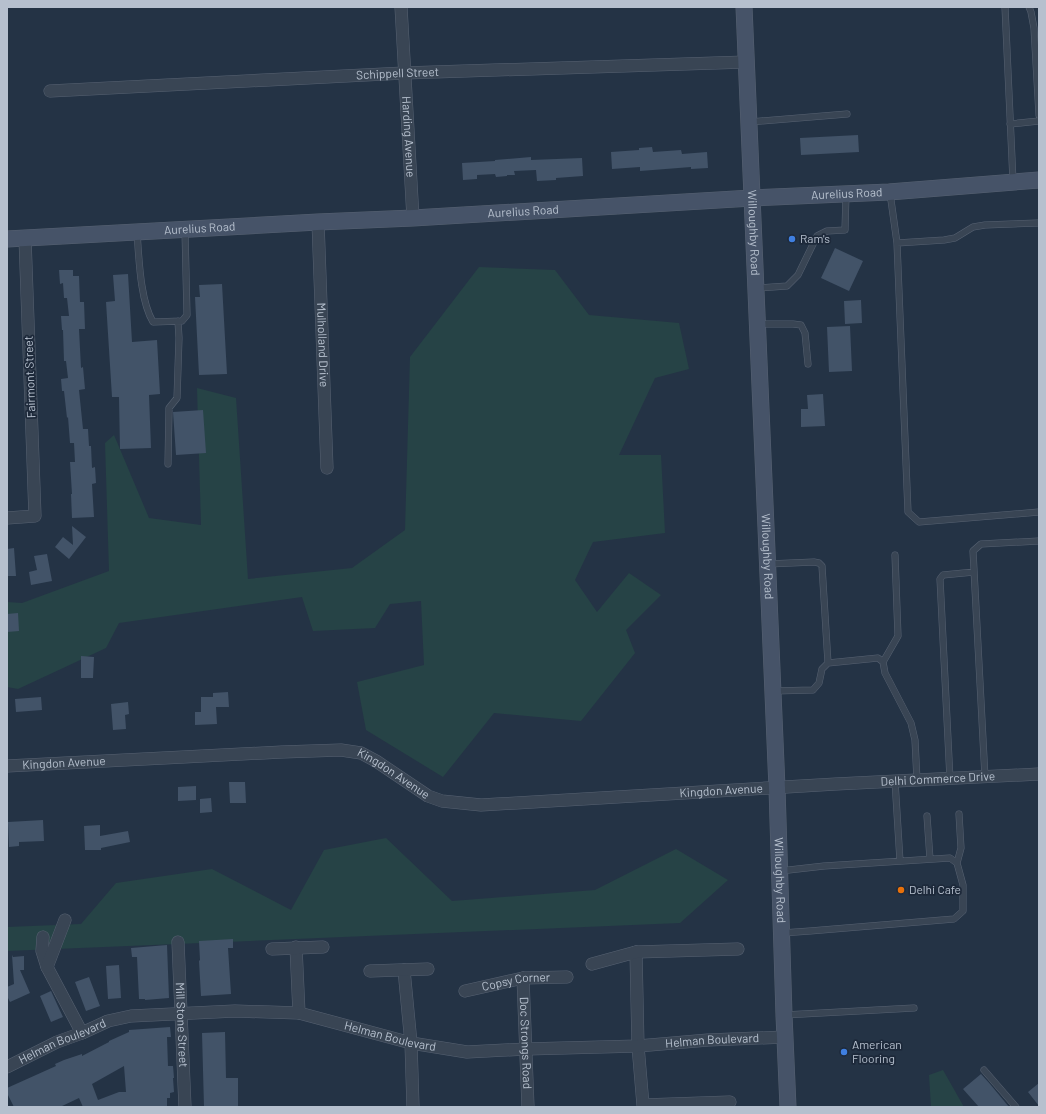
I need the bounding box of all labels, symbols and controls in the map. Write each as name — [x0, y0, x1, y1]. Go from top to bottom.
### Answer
street label: Schippell Street — [356, 64, 439, 81]
street label: Harding Avenue — [400, 96, 419, 178]
street label: Aurelius Road — [811, 184, 883, 201]
street label: Willoughby Road — [746, 190, 763, 276]
street label: Aurelius Road — [487, 201, 559, 220]
street label: Aurelius Road — [164, 219, 236, 236]
place label: Ram's — [800, 231, 830, 245]
marker: Ram's — [787, 234, 797, 244]
street label: Mulholland Drive — [315, 302, 332, 387]
street label: Fairmont Street — [21, 336, 37, 418]
street label: Willoughby Road — [759, 513, 777, 600]
street label: Kingdon Avenue — [355, 744, 433, 801]
street label: Kingdon Avenue — [22, 753, 106, 771]
street label: Delhi Commerce Drive — [880, 768, 995, 788]
street label: Kingdon Avenue — [679, 780, 763, 799]
street label: Willoughby Road — [773, 837, 789, 923]
place label: Delhi Cafe — [909, 882, 961, 896]
marker: Delhi Cafe — [896, 885, 906, 895]
street label: Copsy Corner — [480, 969, 551, 993]
street label: Mill Stone Street — [174, 982, 191, 1068]
street label: Doc Strongs Road — [518, 996, 535, 1089]
street label: Helman Boulevard — [16, 1015, 108, 1066]
street label: Helman Boulevard — [343, 1017, 437, 1053]
street label: Helman Boulevard — [665, 1030, 759, 1050]
place label: American Flooring — [852, 1037, 902, 1065]
marker: American Flooring — [839, 1047, 849, 1057]

